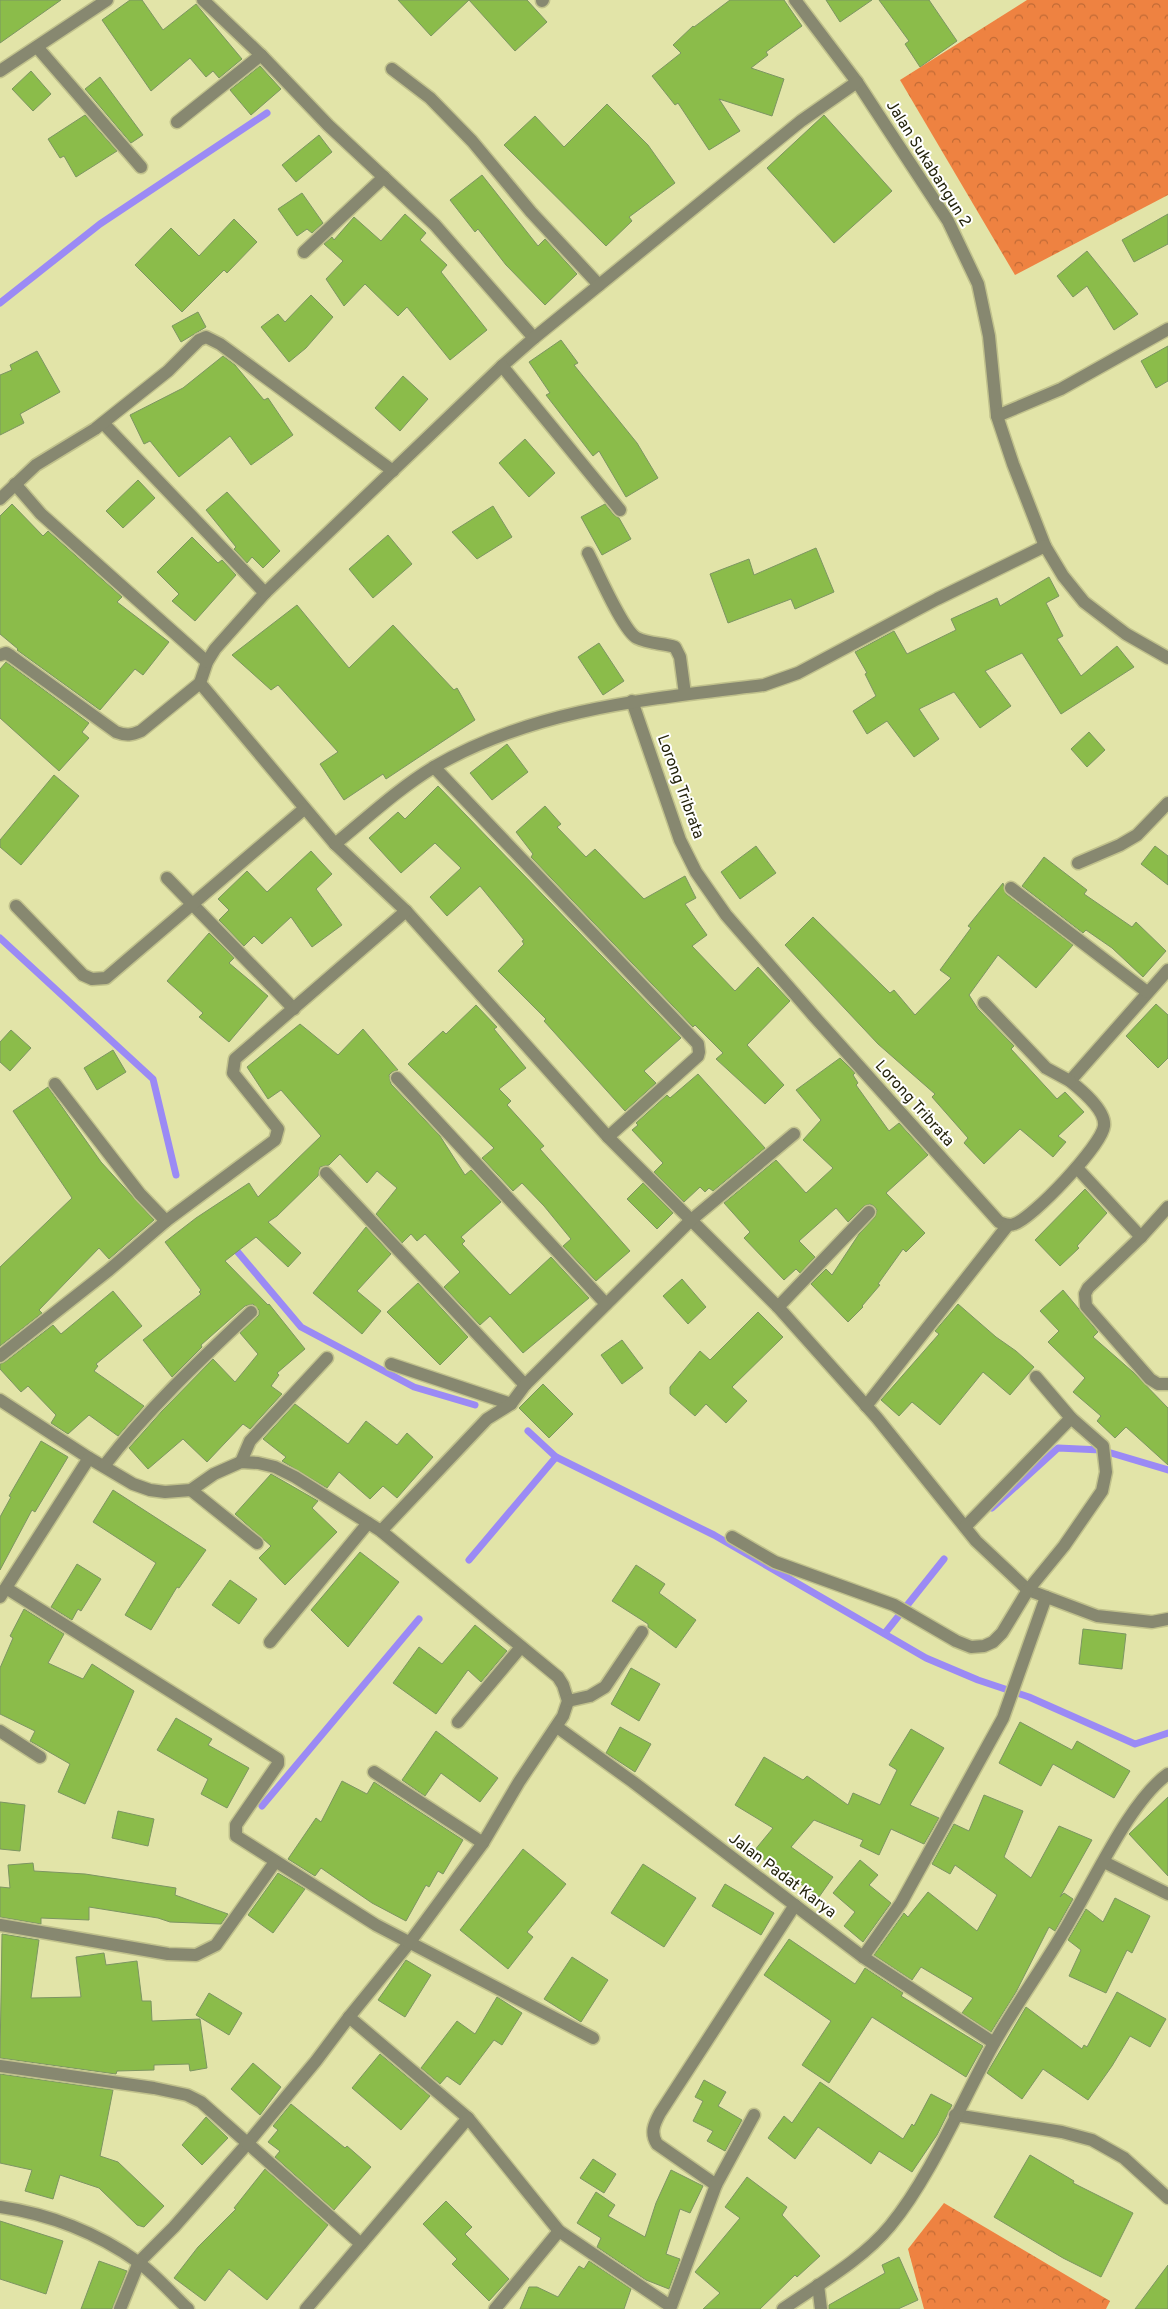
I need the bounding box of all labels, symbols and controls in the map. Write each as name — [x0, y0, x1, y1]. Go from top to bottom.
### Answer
street label: Jalan Sukabangun 2 — [881, 97, 975, 231]
street label: Lorong Tribrata — [652, 732, 708, 842]
street label: Lorong Tribrata — [870, 1057, 958, 1151]
street label: Jalan Padat Karya — [724, 1829, 840, 1923]

